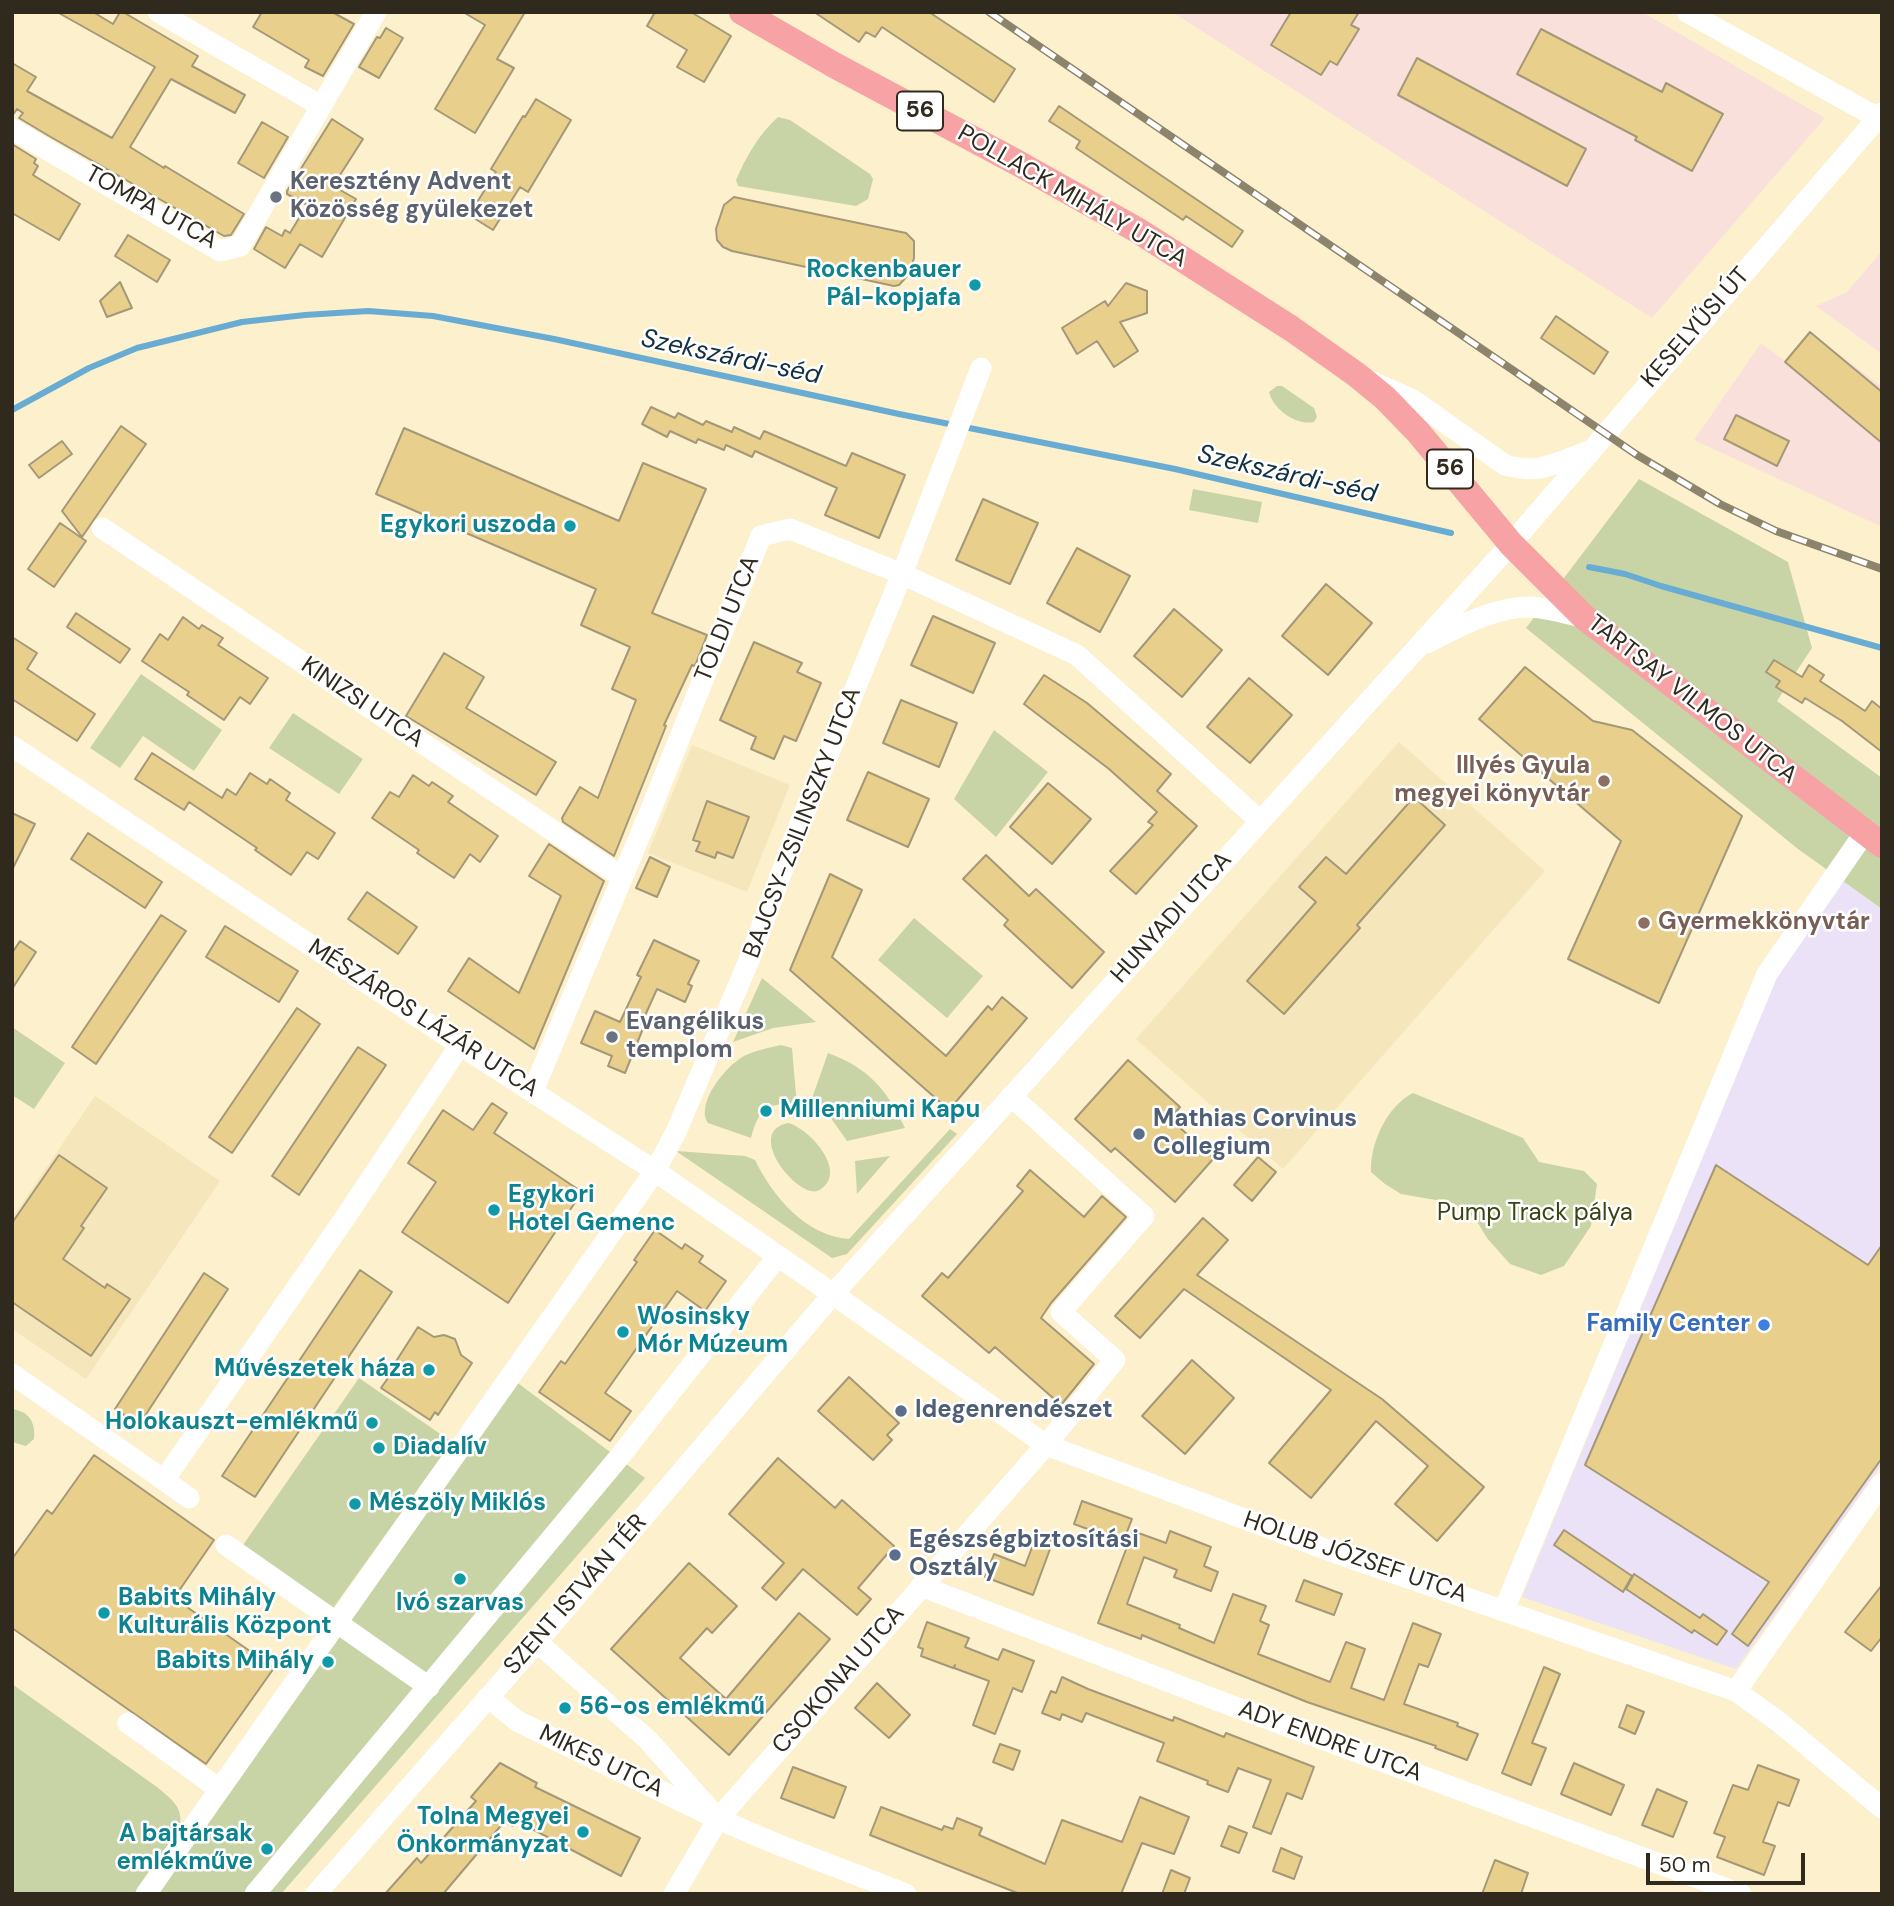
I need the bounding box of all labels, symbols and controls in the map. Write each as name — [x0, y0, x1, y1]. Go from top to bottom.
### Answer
road number: 56 — [897, 92, 943, 130]
street label: POLLACK MIHÁLY UTCA — [952, 120, 1192, 274]
street label: TOMPA UTCA — [80, 160, 222, 256]
place label: Keresztény Advent Közösség gyülekezet — [290, 169, 533, 225]
marker: Keresztény Advent Közösség gyülekezet — [268, 189, 284, 205]
place label: Rockenbauer Pál-kopjafa — [806, 257, 961, 313]
street label: KESELYŰSI ÚT — [1636, 262, 1756, 394]
marker: Rockenbauer Pál-kopjafa — [967, 277, 983, 293]
water label: Szekszárdi-séd — [638, 324, 824, 392]
water label: Szekszárdi-séd — [1194, 439, 1380, 511]
road number: 56 — [1427, 449, 1473, 489]
place label: Egykori uszoda — [380, 512, 556, 540]
marker: Egykori uszoda — [562, 518, 578, 534]
street label: TOLDI UTCA — [690, 552, 766, 686]
street label: TARTSAY VILMOS UTCA — [1582, 609, 1802, 791]
street label: KINIZSI UTCA — [295, 651, 429, 755]
street label: BAJCSY-ZSILINSZKY UTCA — [738, 684, 868, 962]
place label: Illyés Gyula megyei könyvtár — [1394, 753, 1590, 809]
marker: Illyés Gyula megyei könyvtár — [1596, 773, 1612, 789]
street label: HUNYADI UTCA — [1106, 847, 1238, 989]
place label: Gyermekkönyvtár — [1658, 909, 1870, 937]
marker: Gyermekkönyvtár — [1636, 915, 1652, 931]
street label: MÉSZÁROS LÁZÁR UTCA — [302, 934, 544, 1104]
place label: Evangélikus templom — [626, 1009, 764, 1065]
marker: Evangélikus templom — [604, 1029, 620, 1045]
place label: Millenniumi Kapu — [780, 1097, 980, 1125]
marker: Millenniumi Kapu — [758, 1103, 774, 1119]
place label: Mathias Corvinus Collegium — [1153, 1106, 1357, 1162]
marker: Mathias Corvinus Collegium — [1131, 1126, 1147, 1142]
place label: Egykori Hotel Gemenc — [508, 1182, 675, 1238]
park label: Pump Track pálya — [1437, 1200, 1633, 1228]
marker: Egykori Hotel Gemenc — [486, 1202, 502, 1218]
place label: Wosinsky Mór Múzeum — [637, 1304, 788, 1360]
place label: Family Center — [1587, 1311, 1750, 1339]
marker: Family Center — [1756, 1317, 1772, 1333]
marker: Wosinsky Mór Múzeum — [615, 1324, 631, 1340]
place label: Művészetek háza — [214, 1356, 415, 1384]
marker: Művészetek háza — [421, 1362, 437, 1378]
place label: Idegenrendészet — [915, 1397, 1113, 1425]
marker: Idegenrendészet — [893, 1403, 909, 1419]
place label: Holokauszt-emlékmű — [105, 1409, 358, 1437]
marker: Holokauszt-emlékmű — [364, 1415, 380, 1431]
place label: Diadalív — [393, 1434, 487, 1462]
marker: Diadalív — [371, 1440, 387, 1456]
place label: Mészöly Miklós — [369, 1490, 546, 1518]
marker: Mészöly Miklós — [347, 1496, 363, 1512]
street label: HOLUB JÓZSEF UTCA — [1239, 1506, 1471, 1610]
street label: SZENT ISTVÁN TÉR — [498, 1509, 654, 1681]
place label: Egészségbiztosítási Osztály — [909, 1527, 1139, 1583]
marker: Egészségbiztosítási Osztály — [887, 1547, 903, 1563]
marker: Ivó szarvas — [452, 1571, 468, 1587]
place label: Babits Mihály Kulturális Központ — [118, 1585, 332, 1641]
place label: Ivó szarvas — [396, 1590, 524, 1618]
street label: CSOKONAI UTCA — [767, 1600, 911, 1760]
marker: Babits Mihály Kulturális Központ — [96, 1605, 112, 1621]
place label: Babits Mihály — [156, 1648, 314, 1676]
marker: Babits Mihály — [320, 1654, 336, 1670]
place label: 56-os emlékmű — [579, 1694, 765, 1722]
street label: ADY ENDRE UTCA — [1234, 1695, 1426, 1789]
marker: 56-os emlékmű — [557, 1700, 573, 1716]
street label: MIKES UTCA — [534, 1720, 668, 1804]
place label: Tolna Megyei Önkormányzat — [396, 1804, 569, 1860]
place label: A bajtársak emlékműve — [116, 1821, 253, 1877]
marker: Tolna Megyei Önkormányzat — [575, 1824, 591, 1840]
scale bar — [1649, 1840, 1808, 1884]
marker: A bajtársak emlékműve — [259, 1841, 275, 1857]
text: 50 m — [1659, 1851, 1710, 1879]

